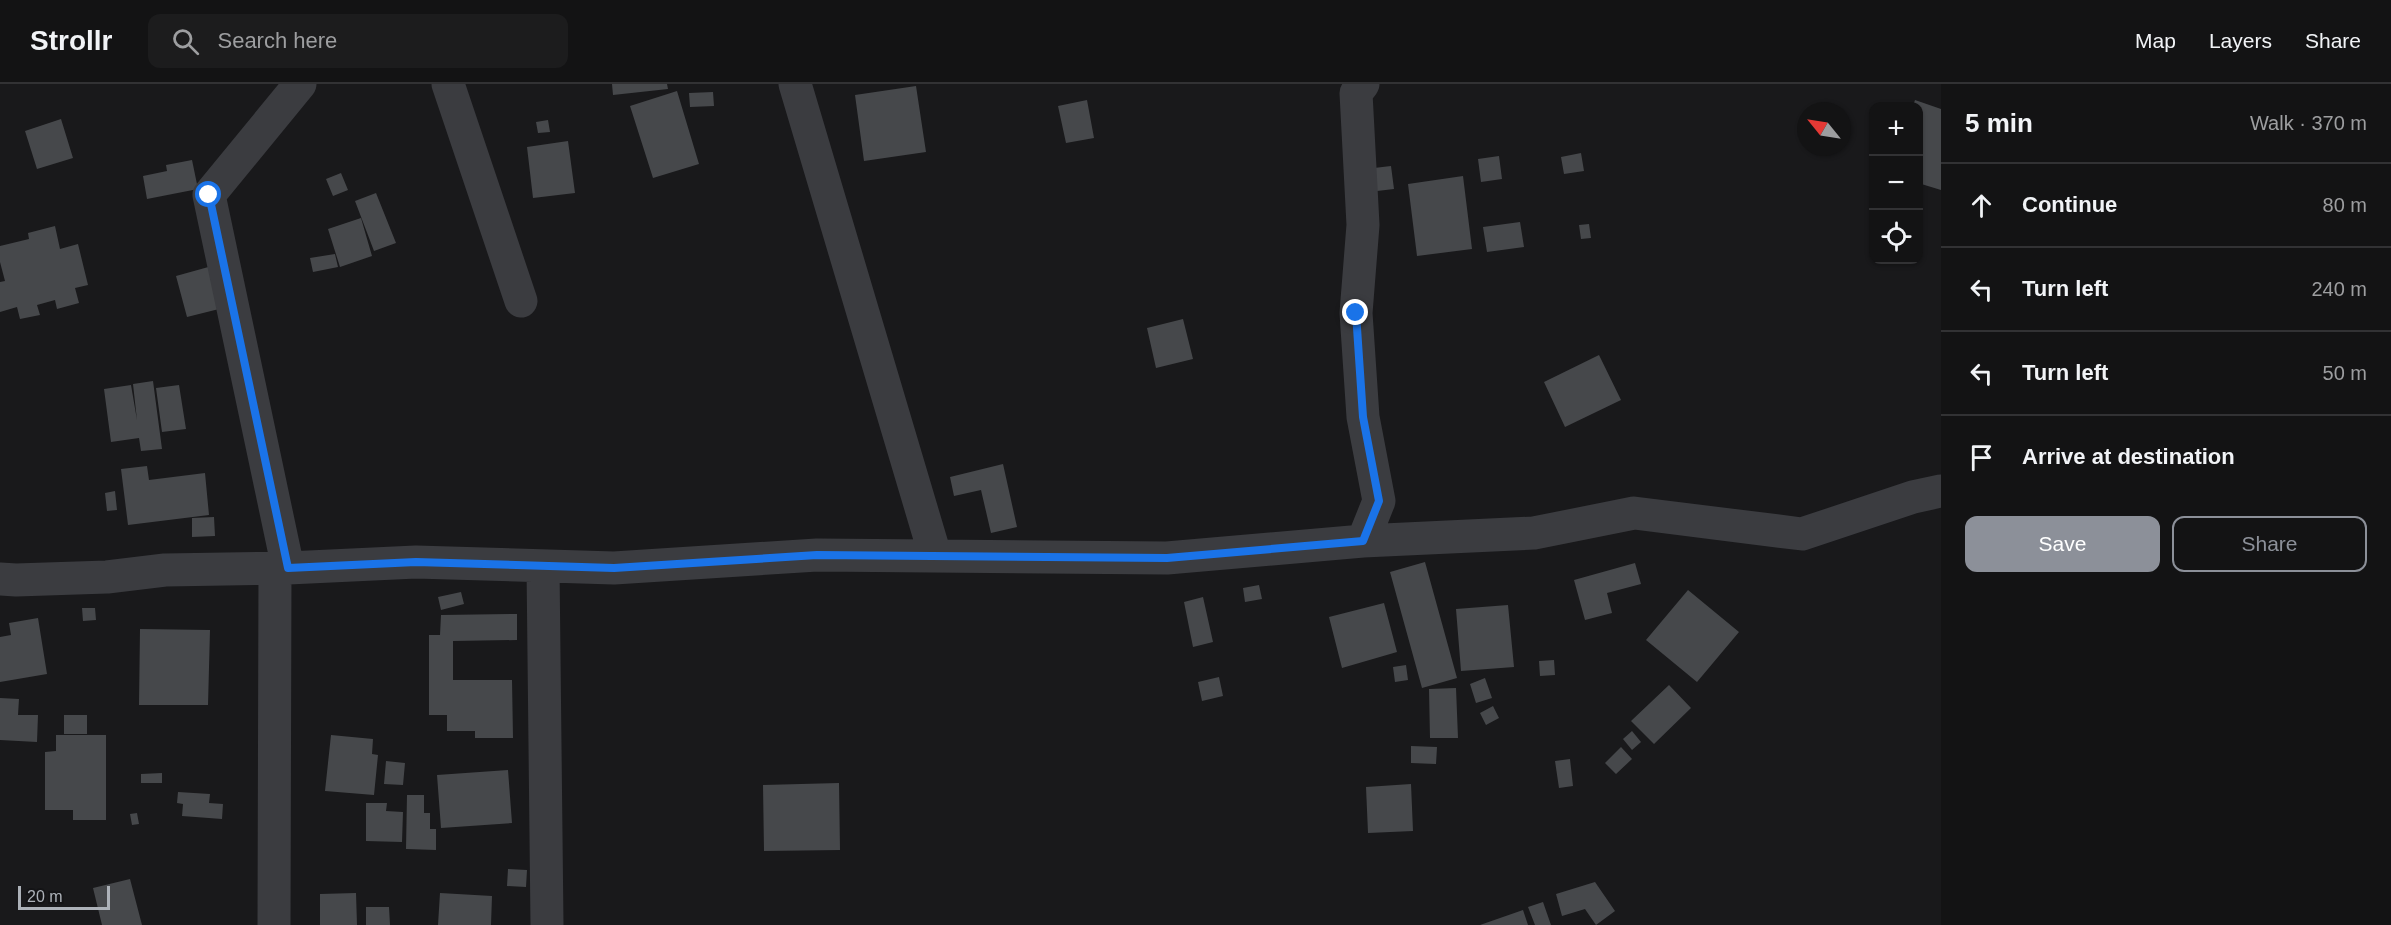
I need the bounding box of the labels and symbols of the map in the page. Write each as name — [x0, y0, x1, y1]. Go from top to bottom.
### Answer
north arrow — [1797, 102, 1851, 156]
route start — [195, 181, 221, 207]
route end — [1342, 299, 1368, 325]
scale bar — [18, 883, 110, 910]

